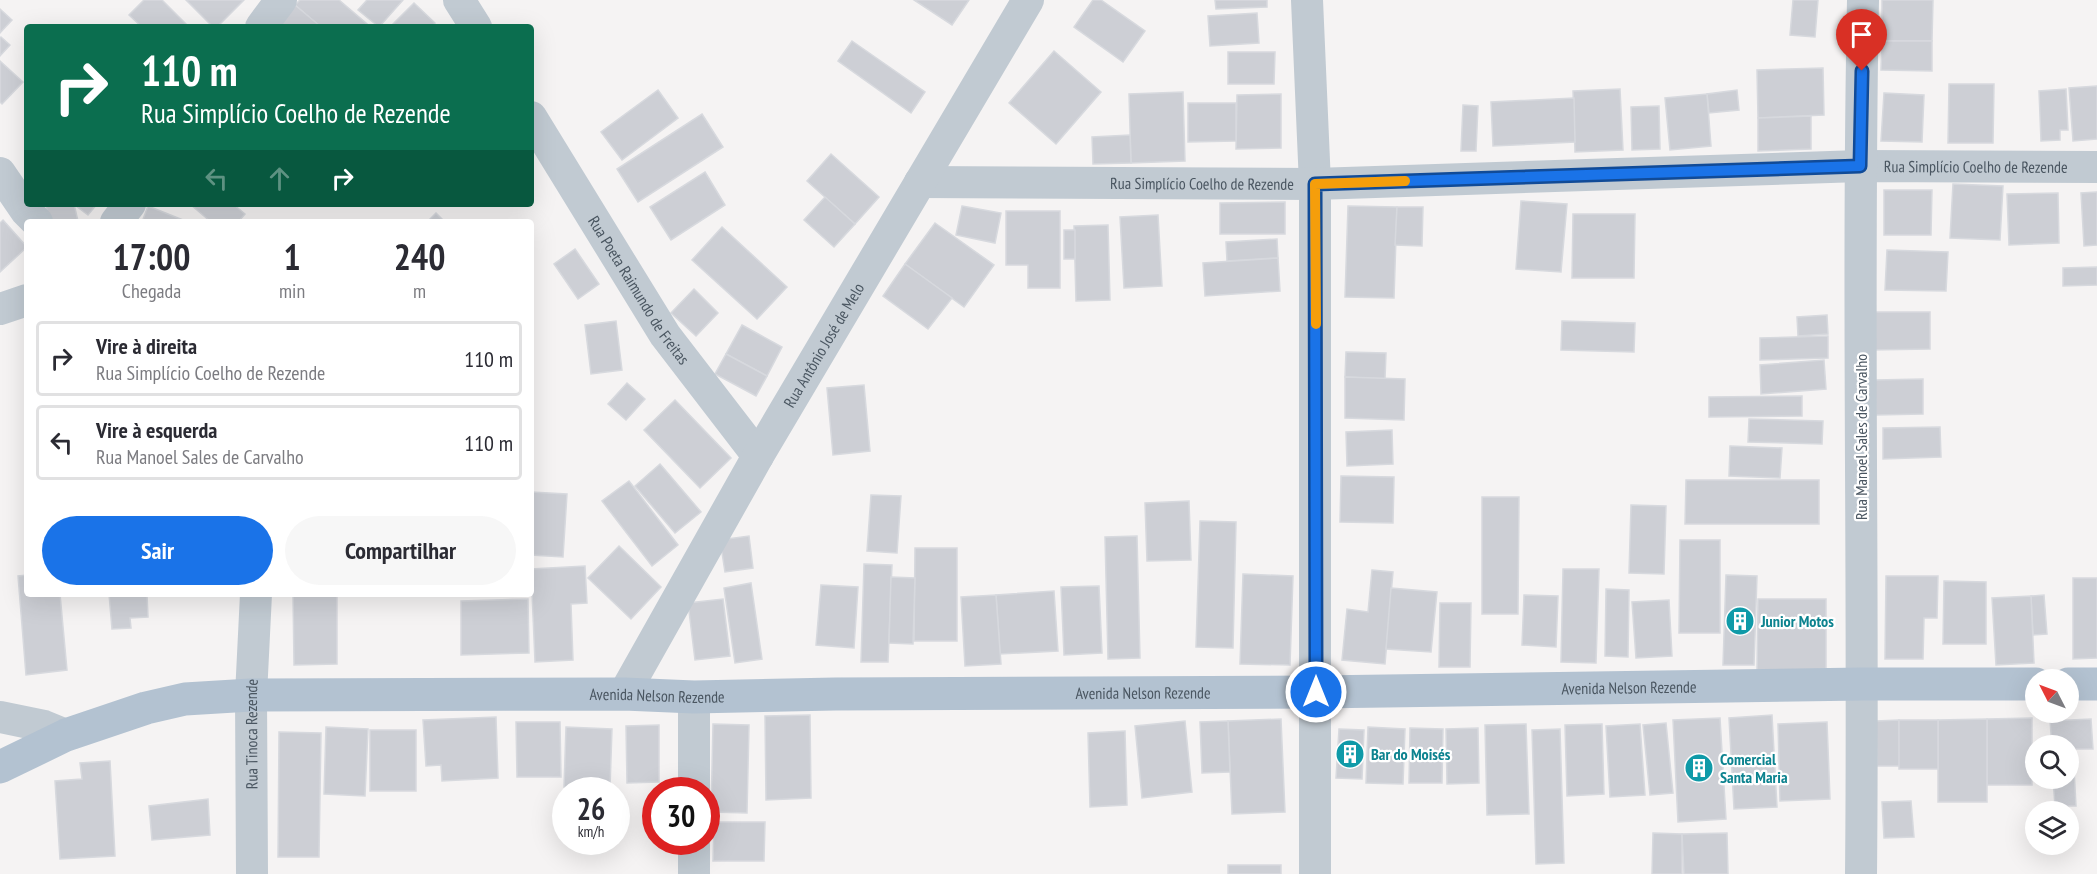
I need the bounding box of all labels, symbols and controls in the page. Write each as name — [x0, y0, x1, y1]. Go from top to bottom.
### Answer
pin — [1836, 9, 1887, 71]
icon: arrive — [1845, 18, 1878, 51]
text: 110 m — [141, 43, 238, 98]
icon: right — [42, 48, 120, 126]
text: Rua Simplício Coelho de Rezende — [141, 96, 451, 130]
street label: Rua Simplício Coelho de Rezende — [1884, 156, 2068, 177]
icon: left — [200, 162, 233, 195]
icon: ahead — [263, 162, 296, 195]
icon: right — [326, 162, 359, 195]
street label: Rua Simplício Coelho de Rezende — [1110, 173, 1294, 194]
street label: Rua Poeta Raimundo de Freitas — [584, 212, 694, 368]
text: 17:00 — [113, 233, 190, 280]
text: 1 — [283, 233, 301, 280]
text: 240 — [394, 233, 445, 280]
text: Chegada — [122, 278, 181, 304]
text: min — [279, 278, 305, 304]
text: m — [413, 278, 426, 304]
street label: Rua Antônio José de Melo — [779, 279, 868, 411]
text: Vire à direita — [96, 332, 197, 360]
icon: right — [45, 342, 78, 375]
text: 110 m — [464, 345, 513, 373]
street label: Rua Manoel Sales de Carvalho — [1851, 354, 1871, 520]
text: Rua Simplício Coelho de Rezende — [96, 360, 325, 386]
text: Vire à esquerda — [96, 416, 217, 444]
icon: left — [45, 426, 78, 459]
text: 110 m — [464, 429, 513, 457]
text: Rua Manoel Sales de Carvalho — [96, 444, 304, 470]
button: Sair — [42, 516, 273, 585]
button: Compartilhar — [285, 516, 516, 585]
building icon: Junior Motos — [1724, 605, 1756, 637]
place label: Junior Motos — [1760, 611, 1834, 631]
position arrow — [1284, 660, 1348, 724]
north arrow — [2025, 669, 2079, 723]
map controls — [2025, 669, 2079, 855]
street label: Avenida Nelson Rezende — [1561, 676, 1697, 698]
street label: Rua Tinoca Rezende — [241, 678, 262, 789]
street label: Avenida Nelson Rezende — [1075, 682, 1211, 703]
street label: Avenida Nelson Rezende — [589, 684, 725, 707]
button: search — [2025, 735, 2079, 789]
building icon: Bar do Moisés — [1334, 738, 1366, 770]
place label: Bar do Moisés — [1371, 744, 1451, 764]
place label: Comercial Santa Maria — [1720, 749, 1788, 787]
building icon: Comercial Santa Maria — [1683, 752, 1715, 784]
speed limit sign: 30 — [642, 777, 720, 855]
text: 26 — [577, 789, 605, 828]
button: layers — [2025, 801, 2079, 855]
text: km/h — [578, 822, 604, 841]

